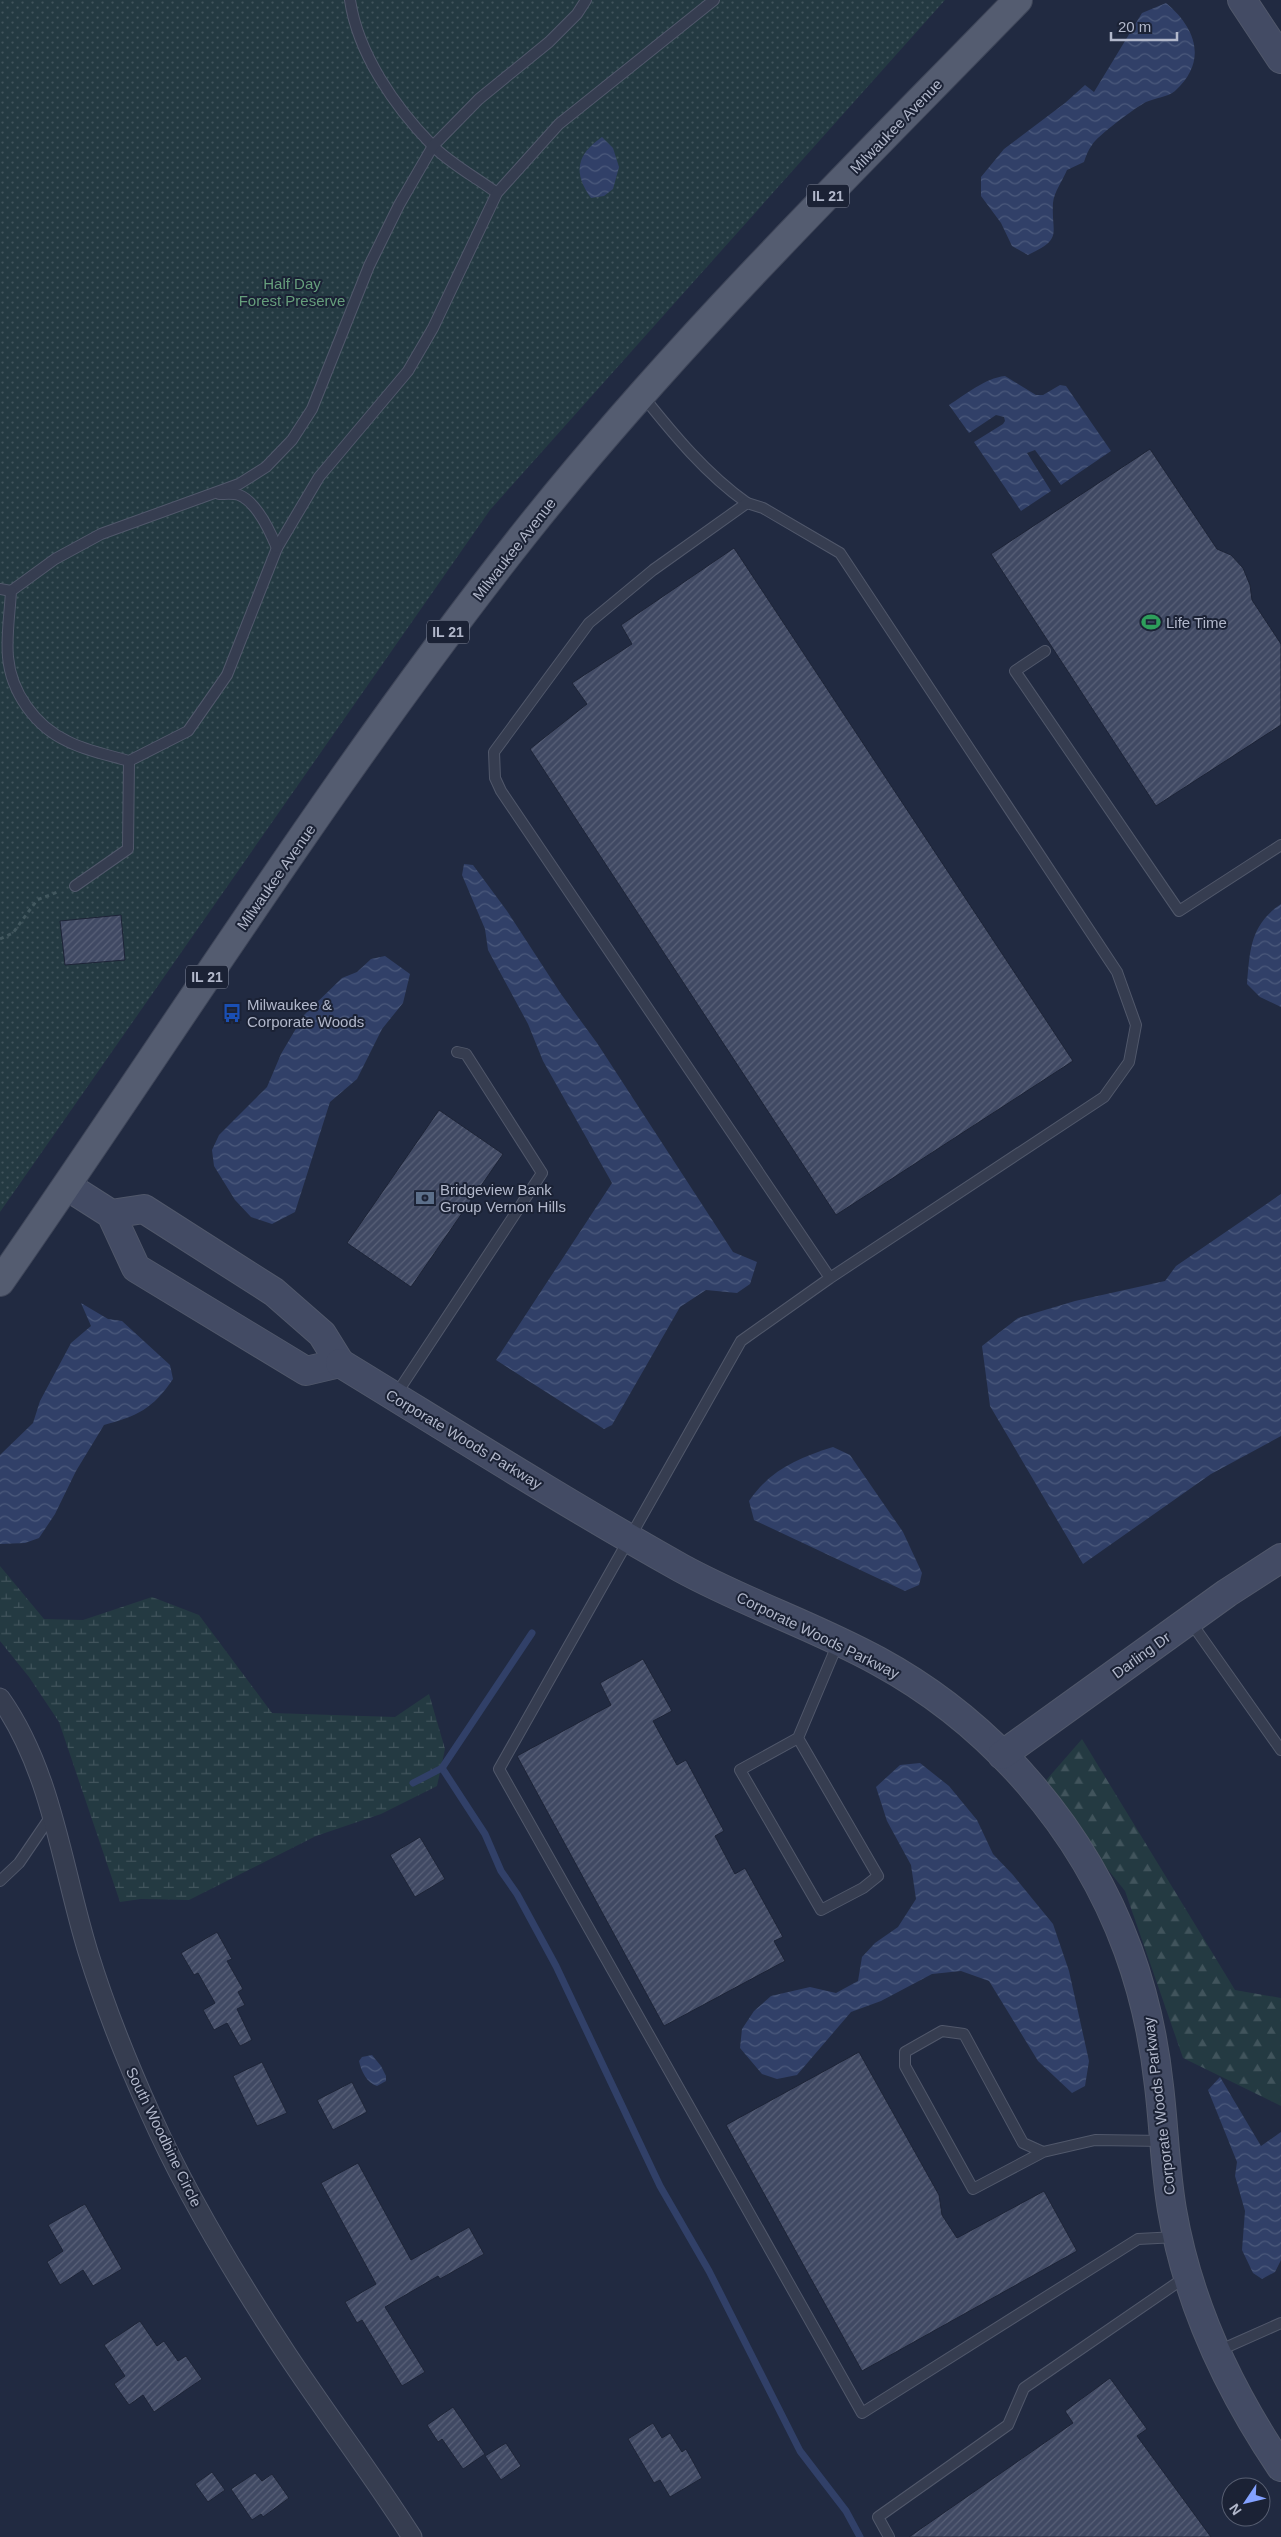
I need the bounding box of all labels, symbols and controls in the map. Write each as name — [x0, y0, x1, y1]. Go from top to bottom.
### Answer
scale bar — [1111, 10, 1177, 42]
text: 20 m — [1118, 18, 1151, 35]
street label: Milwaukee Avenue — [847, 75, 945, 177]
road number: IL 21 — [807, 185, 849, 208]
park label: Half Day Forest Preserve — [239, 275, 345, 309]
street label: Milwaukee Avenue — [469, 495, 559, 603]
sports icon: Life Time — [1140, 611, 1162, 633]
place label: Life Time — [1166, 614, 1227, 631]
road number: IL 21 — [427, 620, 469, 644]
street label: Milwaukee Avenue — [233, 821, 319, 933]
road number: IL 21 — [186, 966, 228, 989]
place label: Milwaukee & Corporate Woods — [247, 996, 364, 1030]
bus stop icon: Milwaukee & Corporate Woods — [221, 1002, 243, 1024]
place label: Bridgeview Bank Group Vernon Hills — [440, 1181, 566, 1215]
bank icon: Bridgeview Bank Group Vernon Hills — [414, 1187, 436, 1209]
street label: Corporate Woods Parkway — [383, 1386, 546, 1493]
street label: Corporate Woods Parkway — [734, 1588, 903, 1682]
street label: Darling Dr — [1109, 1628, 1173, 1682]
street label: Corporate Woods Parkway — [1140, 2016, 1178, 2196]
street label: South Woodbine Circle — [123, 2064, 205, 2210]
north arrow — [1221, 2477, 1271, 2527]
text: N — [1226, 2501, 1245, 2518]

